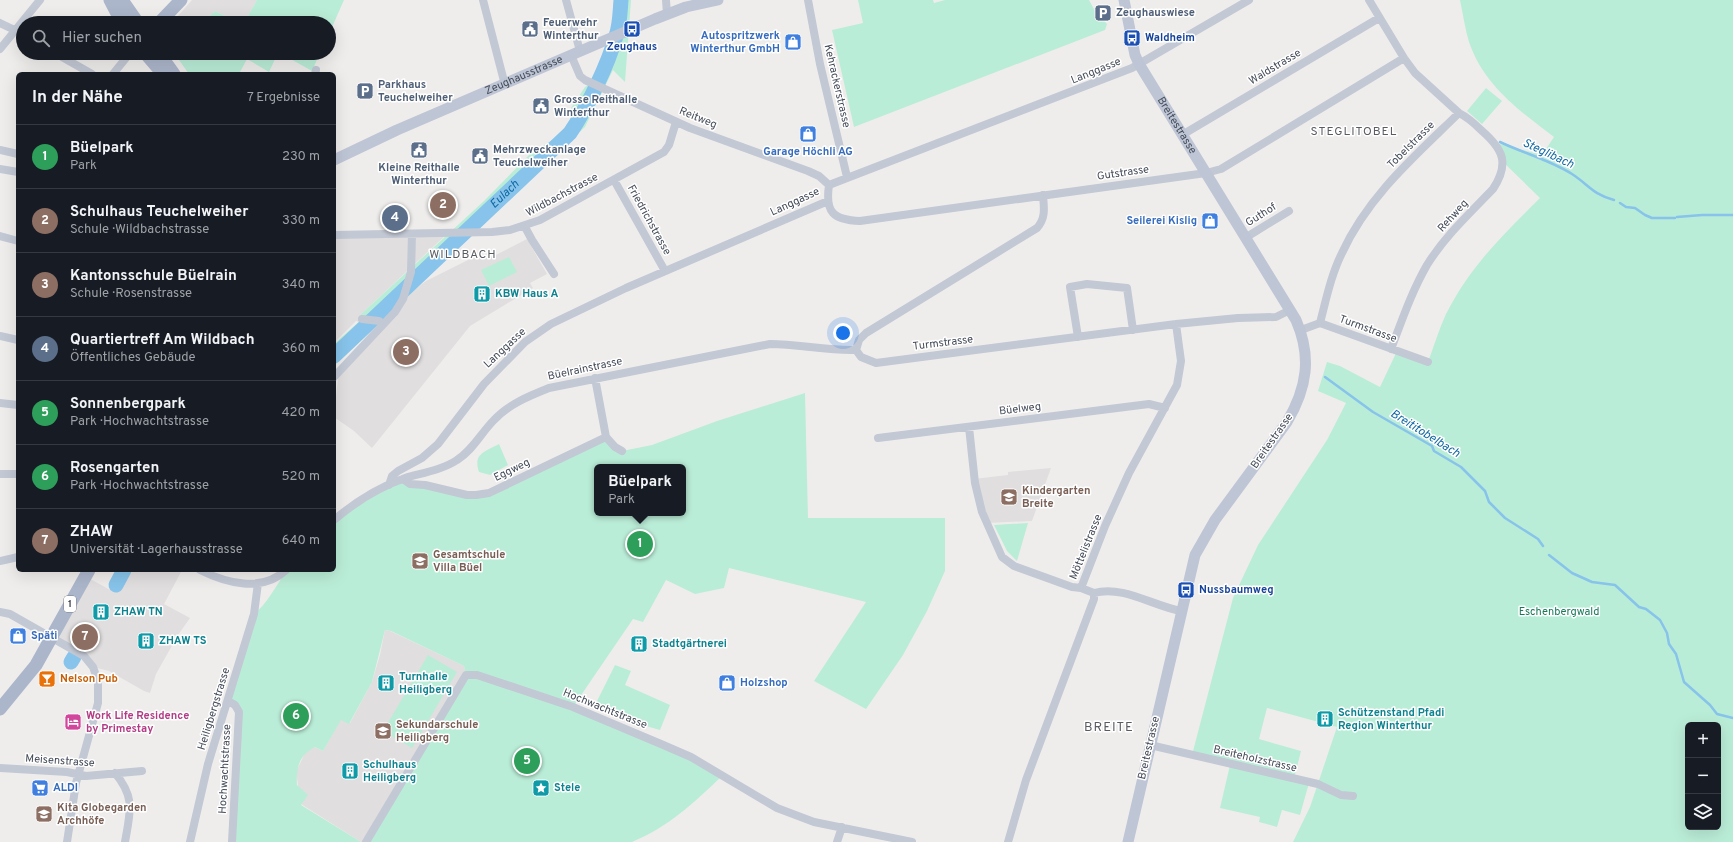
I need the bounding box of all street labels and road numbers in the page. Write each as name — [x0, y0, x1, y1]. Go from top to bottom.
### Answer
street label: Kehrackerstrasse — [821, 43, 853, 129]
street label: Waldstrasse — [1246, 46, 1304, 88]
street label: Zeughausstrasse — [483, 52, 565, 98]
street label: Langgasse — [1069, 55, 1123, 87]
street label: Breitestrasse — [1154, 94, 1200, 157]
street label: Reitweg — [677, 104, 719, 132]
street label: Tobelstrasse — [1384, 118, 1438, 172]
street label: Gutstrasse — [1096, 162, 1150, 184]
street label: Wildbachstrasse — [523, 170, 601, 220]
street label: Friedrichstrasse — [624, 182, 674, 258]
street label: Langgasse — [768, 184, 822, 219]
street label: Rehweg — [1435, 197, 1471, 235]
street label: Guthof — [1243, 200, 1279, 230]
street label: Turmstrasse — [1337, 312, 1399, 346]
street label: Langgasse — [481, 325, 529, 371]
street label: Turmstrasse — [912, 332, 974, 354]
street label: Büelrainstrasse — [546, 354, 624, 384]
street label: Büelweg — [998, 399, 1042, 419]
street label: Breitestrasse — [1248, 410, 1296, 471]
street label: Eggweg — [492, 455, 532, 485]
street label: Möttelistrasse — [1067, 512, 1105, 582]
road number: 1 — [64, 596, 76, 612]
street label: Heiligbergstrasse — [195, 666, 233, 752]
street label: Hochwachtstrasse — [561, 686, 649, 732]
street label: Breitestrasse — [1135, 715, 1163, 781]
street label: Hochwachtstrasse — [216, 724, 234, 814]
street label: Breiteholzstrasse — [1212, 743, 1298, 775]
street label: Meisenstrasse — [25, 752, 95, 770]

